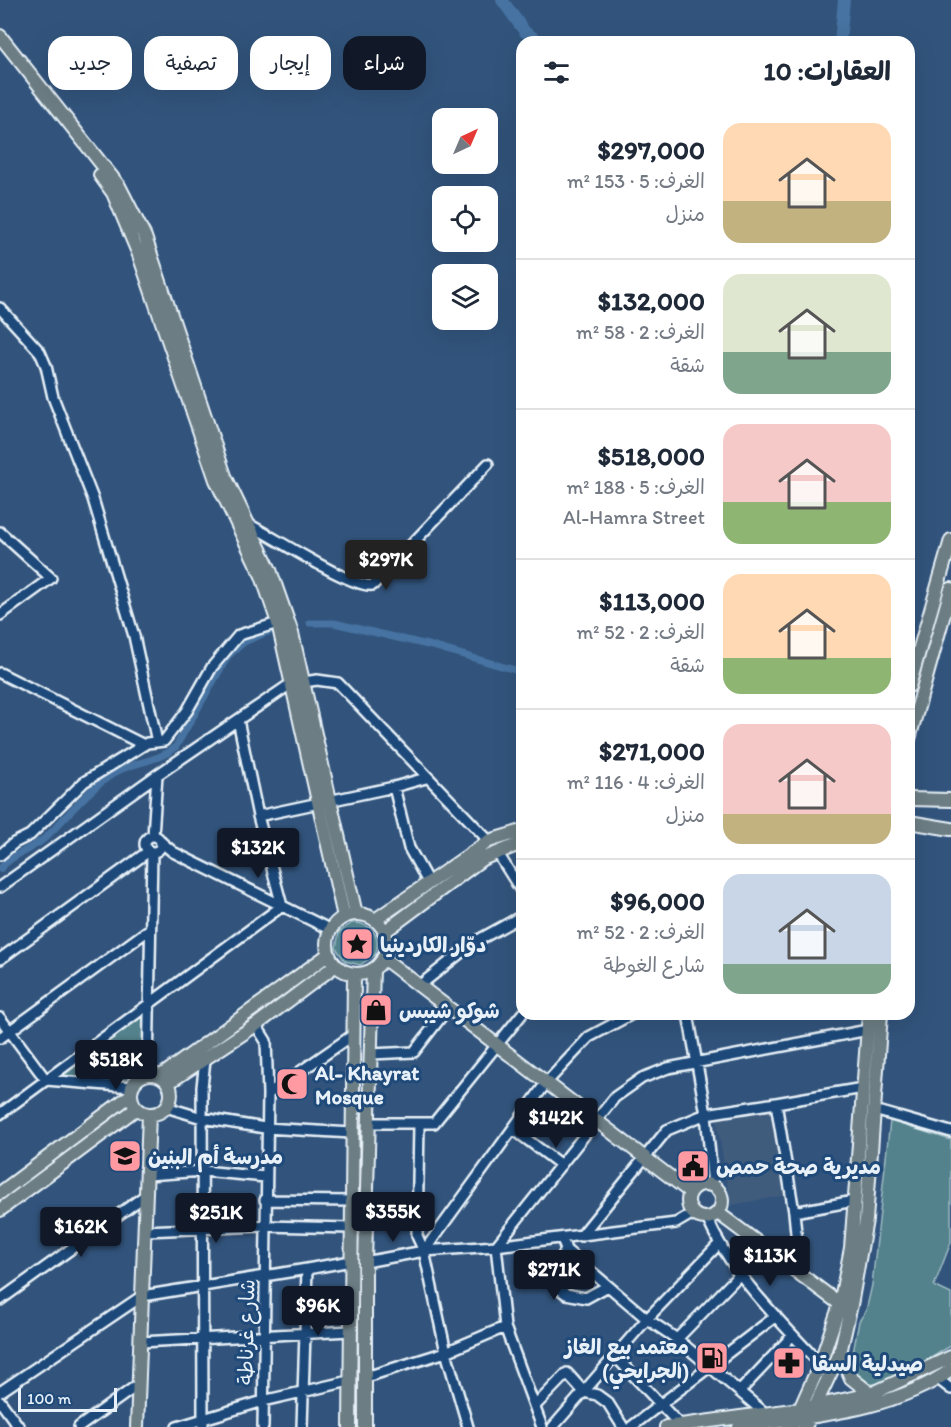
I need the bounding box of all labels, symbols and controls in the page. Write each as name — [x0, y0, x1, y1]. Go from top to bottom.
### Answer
chip: جديد — [48, 36, 132, 90]
chip: تصفية — [144, 36, 238, 90]
chip: إيجار — [250, 36, 331, 90]
chip: شراء — [343, 36, 426, 90]
text: العقارات: 10 — [764, 55, 891, 87]
icon: filters — [540, 56, 573, 89]
north arrow — [432, 108, 498, 174]
map controls — [432, 108, 498, 330]
text: $297,000 — [597, 134, 705, 166]
icon: home — [771, 147, 843, 219]
text: الغرف: 5 · 153 m² — [567, 169, 705, 193]
button: locate — [432, 186, 498, 252]
text: منزل — [666, 202, 705, 226]
button: layers — [432, 264, 498, 330]
text: $132,000 — [598, 285, 705, 317]
icon: home — [771, 298, 843, 370]
text: الغرف: 2 · 58 m² — [576, 320, 705, 344]
text: شقة — [670, 353, 705, 377]
text: $518,000 — [598, 440, 705, 472]
icon: home — [771, 448, 843, 520]
text: الغرف: 5 · 188 m² — [566, 475, 705, 499]
text: Al-Hamra Street — [563, 505, 705, 529]
pin: $297K — [344, 540, 428, 591]
text: $297K — [359, 547, 413, 571]
text: $113,000 — [599, 585, 705, 617]
icon: home — [771, 598, 843, 670]
text: الغرف: 2 · 52 m² — [577, 620, 705, 644]
text: شقة — [670, 653, 705, 677]
text: $271,000 — [599, 735, 705, 767]
icon: home — [771, 748, 843, 820]
text: الغرف: 4 · 116 m² — [567, 770, 705, 794]
text: منزل — [666, 803, 705, 827]
pin: $132K — [216, 828, 300, 879]
text: $132K — [231, 835, 285, 859]
text: $96,000 — [610, 885, 705, 917]
icon: home — [771, 898, 843, 970]
text: الغرف: 2 · 52 m² — [577, 920, 705, 944]
place icon: دوّار الكاردينيا — [339, 926, 375, 962]
place label: دوّار الكاردينيا — [380, 932, 486, 958]
text: شارع الغوطة — [603, 953, 705, 977]
shop icon: شوكو شيبس — [358, 992, 394, 1028]
place label: شوكو شيبس — [399, 998, 500, 1025]
pin: $518K — [74, 1040, 158, 1091]
text: $518K — [89, 1047, 143, 1071]
place label: Al- Khayrat Mosque — [314, 1060, 419, 1110]
mosque icon: Al- Khayrat Mosque — [274, 1066, 310, 1102]
pin: $142K — [514, 1098, 598, 1149]
text: $142K — [529, 1105, 583, 1129]
school or university icon: مدرسة أم البنين — [107, 1138, 143, 1174]
place label: مدرسة أم البنين — [148, 1144, 283, 1173]
public building icon: مديرية صحة حمص — [675, 1148, 711, 1184]
place label: مديرية صحة حمص — [716, 1154, 881, 1180]
pin: $355K — [351, 1192, 435, 1243]
pin: $251K — [174, 1193, 258, 1244]
text: $355K — [366, 1199, 420, 1223]
text: $251K — [189, 1200, 243, 1224]
pin: $162K — [39, 1207, 123, 1258]
text: $162K — [54, 1214, 108, 1238]
pin: $113K — [728, 1236, 812, 1287]
text: $113K — [744, 1243, 796, 1267]
pin: $271K — [512, 1250, 596, 1301]
text: $271K — [528, 1257, 580, 1281]
street label: شارع غرناطة — [233, 1279, 262, 1385]
pin: $96K — [282, 1286, 354, 1337]
text: $96K — [296, 1293, 340, 1317]
place label: معتمد بيع الغاز (الجرايحي) — [563, 1334, 689, 1390]
fuel station icon: معتمد بيع الغاز (الجرايحي) — [694, 1340, 730, 1376]
pharmacy icon: صيدلية السقا — [771, 1345, 807, 1381]
place label: صيدلية السقا — [812, 1351, 923, 1377]
scale bar — [18, 1385, 117, 1412]
text: 100 m — [27, 1389, 71, 1408]

